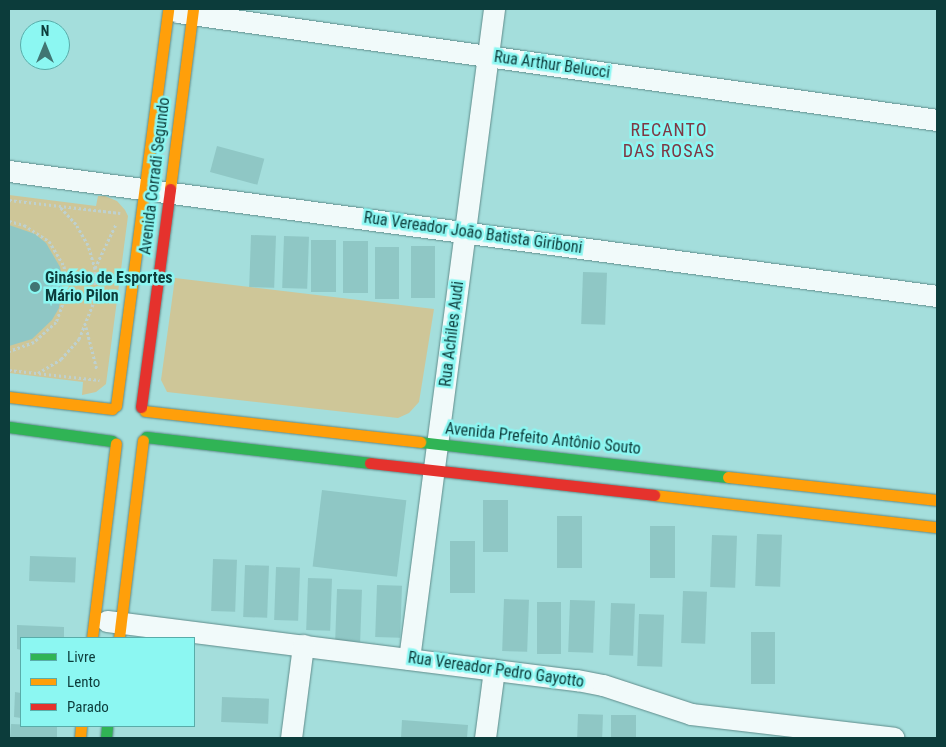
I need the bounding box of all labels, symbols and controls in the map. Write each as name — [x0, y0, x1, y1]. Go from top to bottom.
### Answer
north arrow — [20, 20, 70, 70]
text: N — [41, 23, 49, 39]
street label: Rua Arthur Belucci — [493, 47, 611, 83]
street label: Avenida Corradi Segundo — [136, 96, 174, 256]
district label: RECANTO DAS ROSAS — [622, 120, 716, 162]
street label: Rua Vereador João Batista Giriboni — [363, 208, 583, 258]
place label: Ginásio de Esportes Mário Pilon — [45, 268, 173, 306]
street label: Rua Achiles Audi — [436, 280, 468, 388]
marker: Ginásio de Esportes Mário Pilon — [29, 281, 41, 293]
street label: Avenida Prefeito Antônio Souto — [444, 419, 642, 459]
legend — [20, 637, 195, 727]
text: Livre — [67, 648, 95, 666]
street label: Rua Vereador Pedro Gayotto — [407, 648, 585, 692]
text: Lento — [67, 673, 100, 691]
text: Parado — [67, 698, 109, 716]

